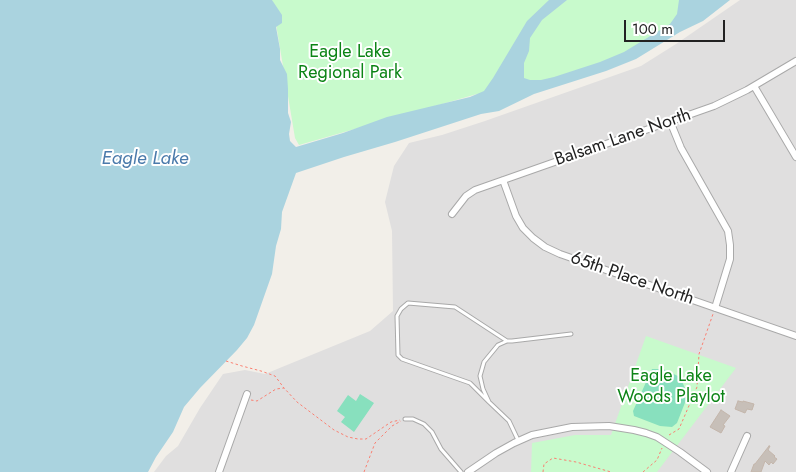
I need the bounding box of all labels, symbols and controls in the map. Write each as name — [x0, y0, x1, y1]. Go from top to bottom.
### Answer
scale bar — [626, 10, 727, 42]
text: 100 m — [632, 18, 673, 40]
park label: Eagle Lake Regional Park — [298, 42, 402, 84]
street label: Balsam Lane North — [552, 105, 694, 171]
water label: Eagle Lake — [102, 148, 188, 170]
street label: 65th Place North — [567, 248, 697, 310]
park label: Eagle Lake Woods Playlot — [617, 366, 725, 408]

